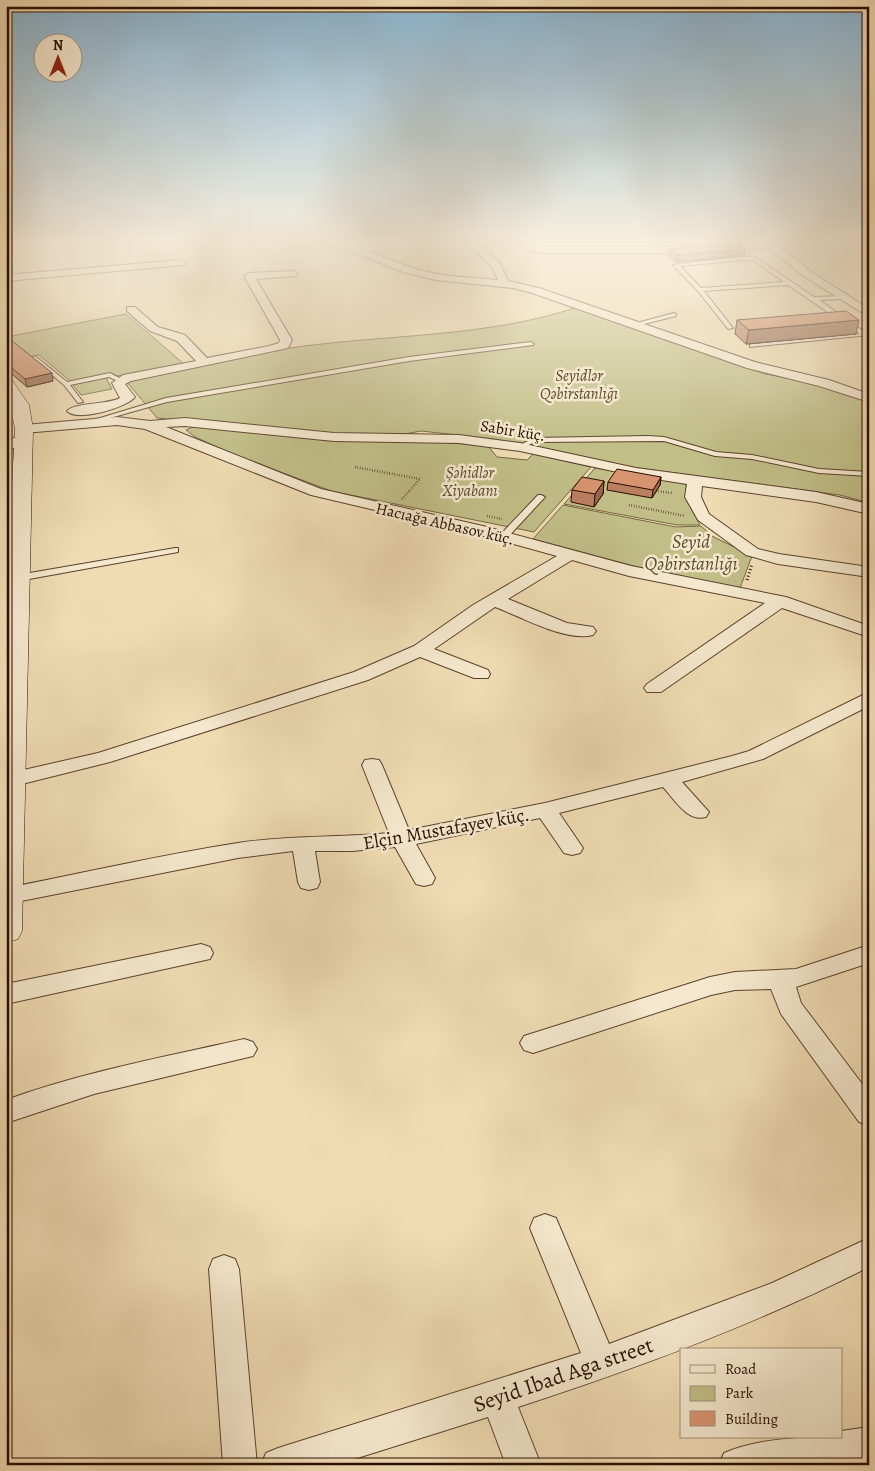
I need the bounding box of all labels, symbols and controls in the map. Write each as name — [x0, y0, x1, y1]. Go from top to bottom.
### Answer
north arrow — [32, 32, 82, 82]
text: N — [53, 36, 63, 55]
park label: Seyidlər Qəbirstanlığı — [540, 365, 618, 405]
street label: Sabir küç. — [479, 415, 547, 447]
park label: Şəhidlər Xiyabanı — [441, 462, 498, 502]
street label: Hacıağa Abbasov küç. — [373, 497, 516, 551]
park label: Seyid Qəbirstanlığı — [645, 529, 737, 577]
street label: Elçin Mustafayev küç. — [361, 802, 531, 856]
street label: Seyid Ibad Aga street — [469, 1330, 657, 1420]
legend — [680, 1348, 842, 1438]
text: Road — [725, 1359, 757, 1379]
text: Park — [725, 1383, 754, 1403]
text: Building — [725, 1409, 778, 1429]

